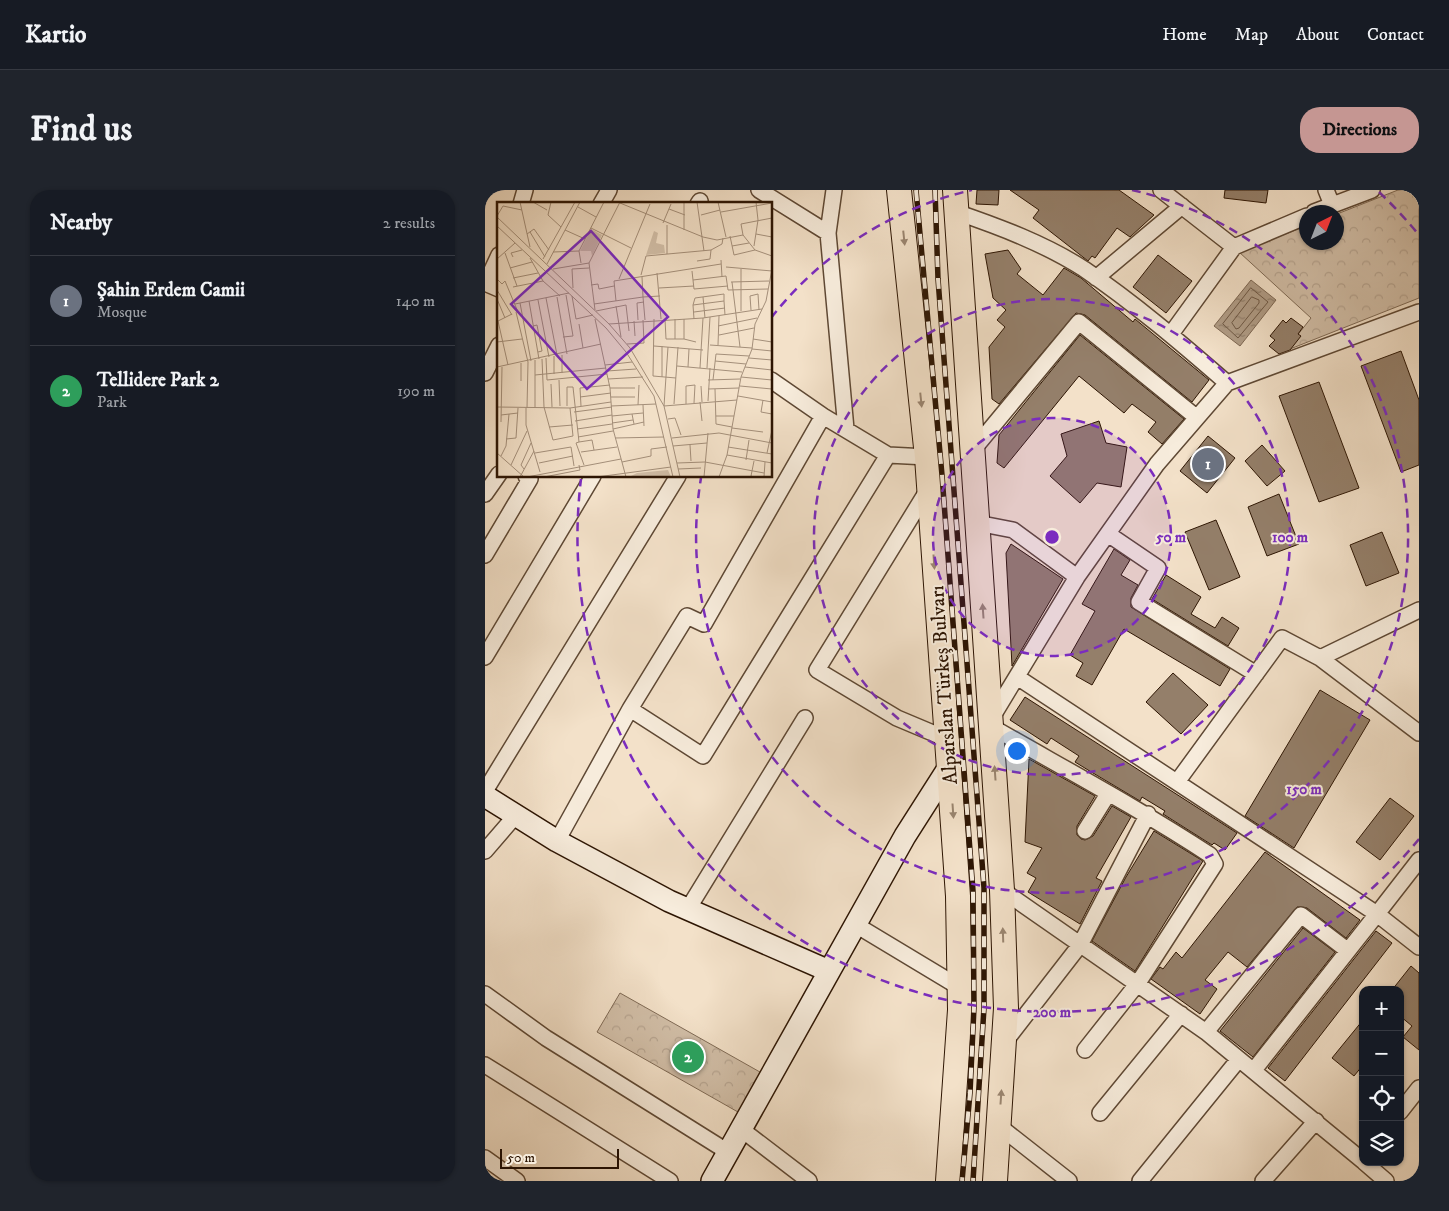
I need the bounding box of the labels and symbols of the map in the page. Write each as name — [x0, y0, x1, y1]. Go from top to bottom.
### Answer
inset map — [497, 202, 773, 478]
north arrow — [1299, 205, 1344, 250]
one-way arrow — [900, 231, 908, 247]
one-way arrow — [917, 392, 925, 408]
pin: 1 — [1192, 445, 1224, 483]
centre of rings — [1043, 528, 1061, 546]
text: 50 m — [1155, 528, 1187, 547]
text: 100 m — [1272, 528, 1309, 547]
one-way arrow — [931, 554, 939, 570]
street label: Alparslan Türkeş Bulvarı — [925, 585, 964, 785]
one-way arrow — [979, 603, 987, 619]
your location — [1004, 738, 1030, 764]
one-way arrow — [990, 765, 998, 781]
text: 150 m — [1286, 780, 1322, 799]
one-way arrow — [949, 804, 957, 820]
one-way arrow — [999, 927, 1007, 943]
text: 200 m — [1033, 1003, 1072, 1022]
pin: 2 — [672, 1038, 704, 1076]
one-way arrow — [997, 1089, 1005, 1105]
scale bar — [500, 1146, 619, 1169]

